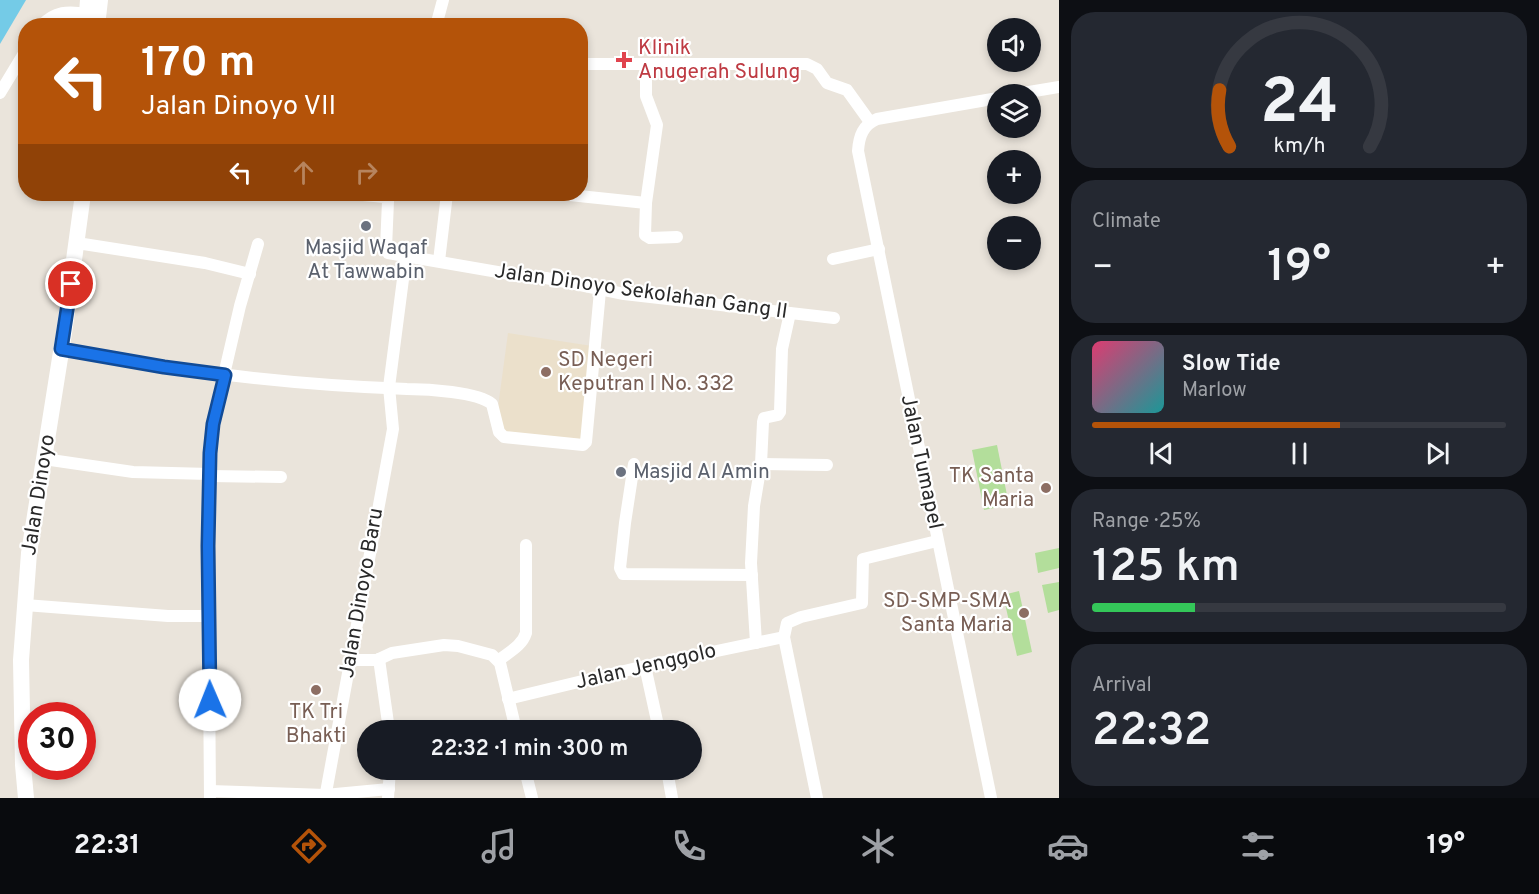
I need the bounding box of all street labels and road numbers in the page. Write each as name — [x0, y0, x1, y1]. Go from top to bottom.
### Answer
street label: Jalan Dinoyo Sekolahan Gang II — [493, 258, 789, 326]
street label: Jalan Tumapel — [894, 392, 948, 532]
street label: Jalan Dinoyo — [16, 433, 62, 557]
street label: Jalan Dinoyo Baru — [334, 506, 390, 680]
street label: Jalan Jenggolo — [573, 638, 719, 696]

